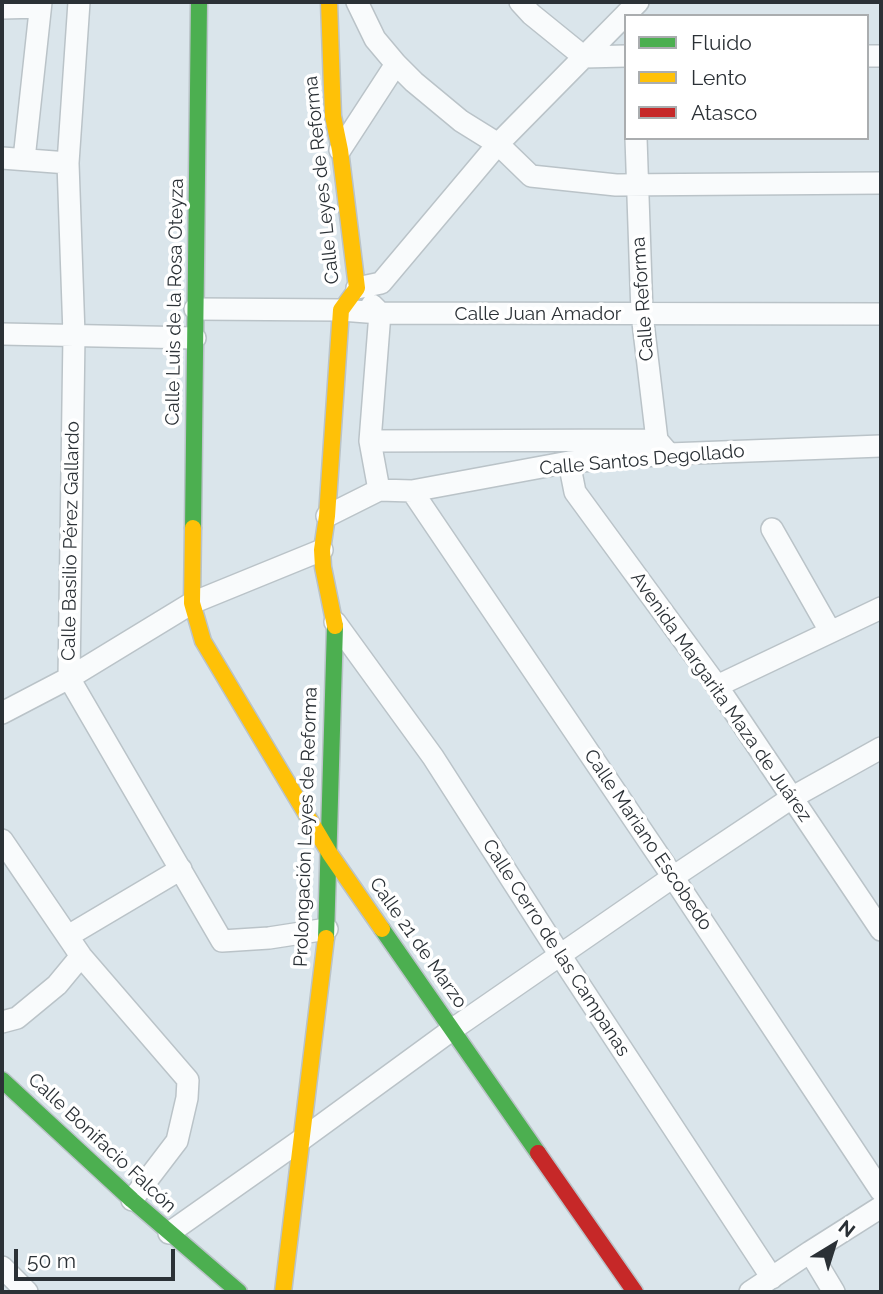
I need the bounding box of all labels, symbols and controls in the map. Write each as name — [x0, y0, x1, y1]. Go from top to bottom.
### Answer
legend — [624, 14, 869, 140]
text: Fluido — [691, 30, 752, 55]
text: Lento — [691, 65, 747, 90]
street label: Calle Leyes de Reforma — [300, 75, 344, 285]
text: Atasco — [691, 100, 757, 125]
street label: Calle Luis de la Rosa Oteyza — [161, 178, 189, 426]
street label: Calle Reforma — [627, 236, 659, 362]
street label: Calle Juan Amador — [455, 303, 621, 325]
street label: Calle Basilio Pérez Gallardo — [58, 421, 84, 661]
street label: Calle Santos Degollado — [539, 440, 745, 480]
street label: Avenida Margarita Maza de Juárez — [626, 568, 816, 826]
street label: Prolongación Leyes de Reforma — [290, 686, 322, 968]
street label: Calle Mariano Escobedo — [579, 745, 717, 935]
street label: Calle Cerro de las Campanas — [477, 835, 635, 1061]
street label: Calle 21 de Marzo — [364, 873, 472, 1013]
street label: Calle Bonifacio Falcón — [23, 1068, 181, 1218]
north arrow — [799, 1210, 869, 1280]
text: N — [834, 1215, 859, 1242]
scale bar — [18, 1234, 178, 1278]
text: 50 m — [27, 1248, 76, 1273]

